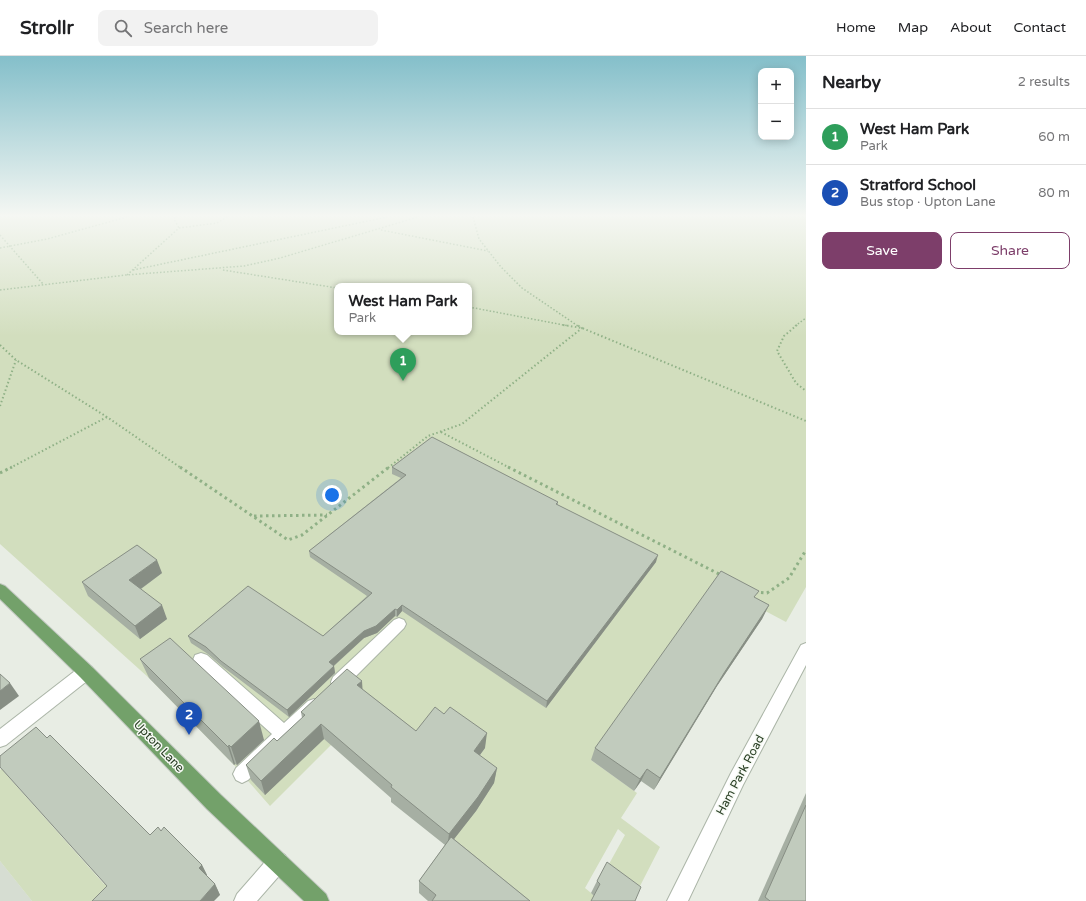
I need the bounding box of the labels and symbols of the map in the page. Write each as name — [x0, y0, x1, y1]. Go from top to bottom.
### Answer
pin: 1 — [390, 348, 416, 381]
your location — [322, 485, 342, 505]
pin: 2 — [176, 702, 202, 735]
street label: Upton Lane — [131, 717, 187, 775]
street label: Ham Park Road — [713, 732, 767, 818]

